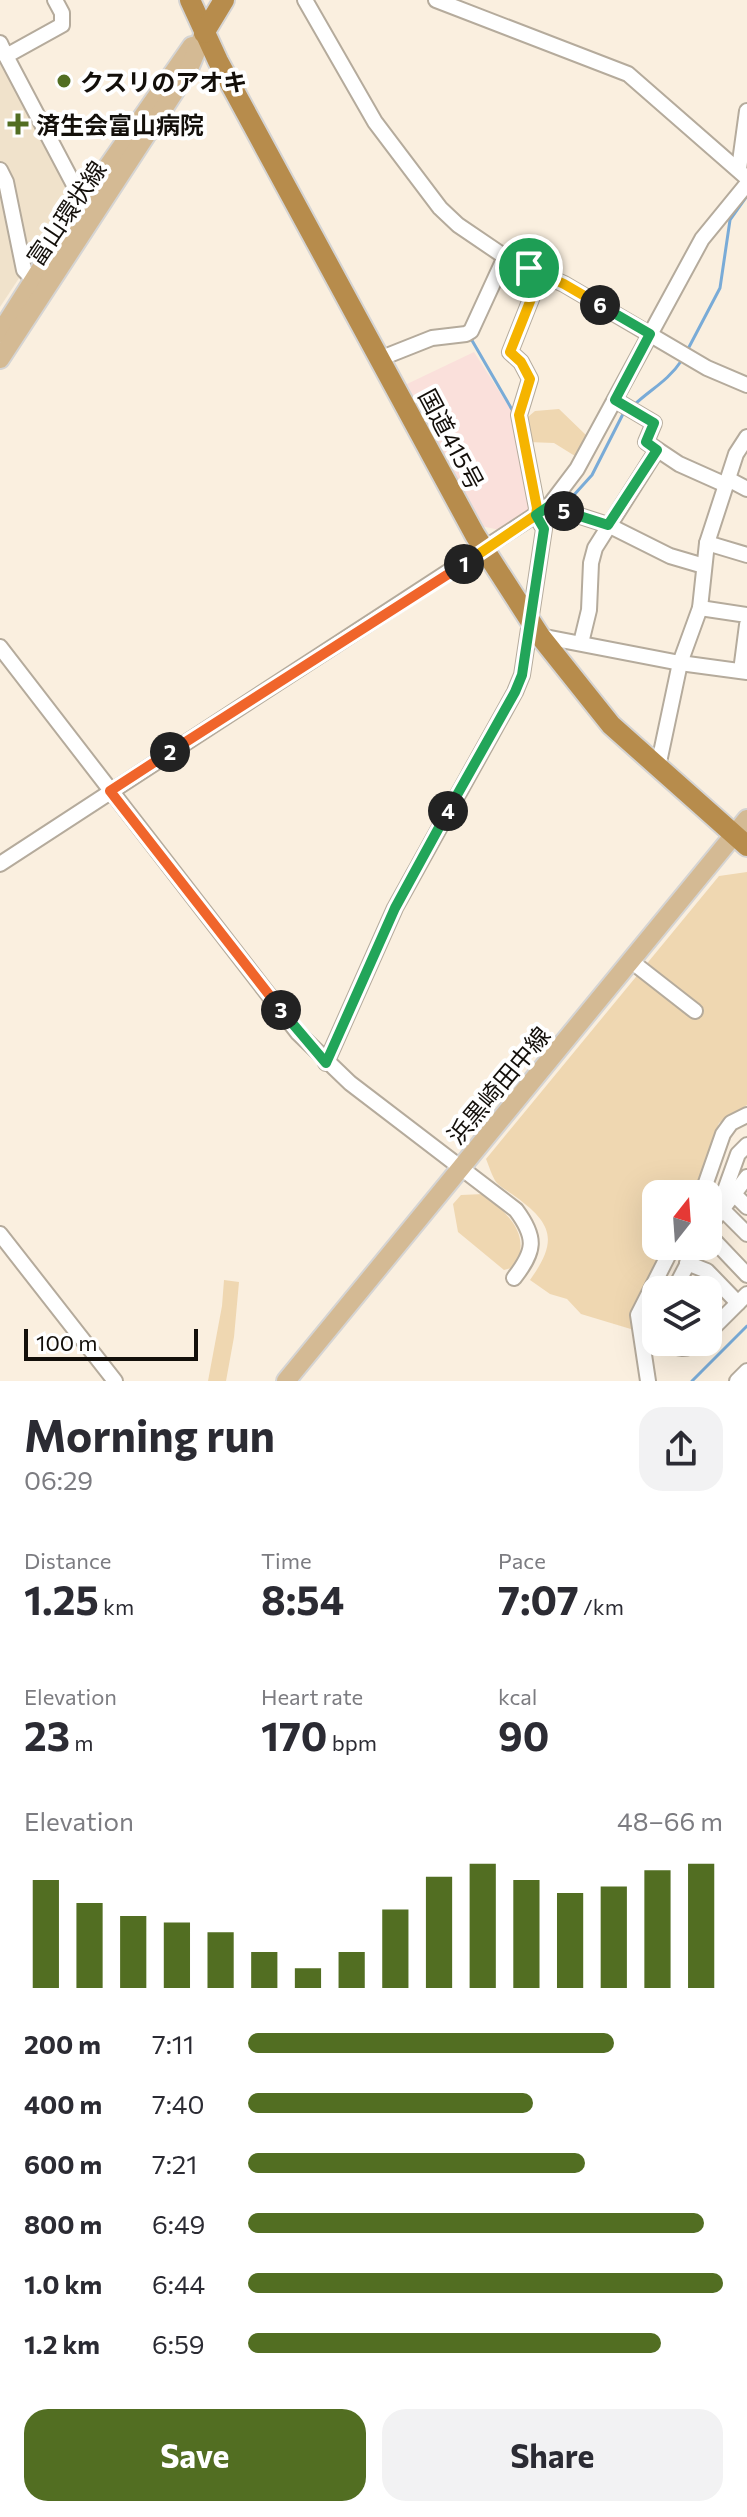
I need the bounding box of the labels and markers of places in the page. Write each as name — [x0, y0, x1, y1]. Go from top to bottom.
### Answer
place label: クスリのアオキ — [80, 67, 247, 96]
marker: クスリのアオキ — [55, 72, 73, 90]
place label: 済生会富山病院 — [36, 110, 204, 139]
marker: 済生会富山病院 — [7, 113, 29, 135]
pin — [495, 234, 563, 302]
pin: 6 — [580, 285, 620, 325]
pin: 5 — [544, 491, 584, 531]
pin: 1 — [444, 544, 484, 584]
pin: 2 — [150, 732, 190, 772]
pin: 4 — [428, 791, 468, 831]
pin: 3 — [261, 990, 301, 1030]

